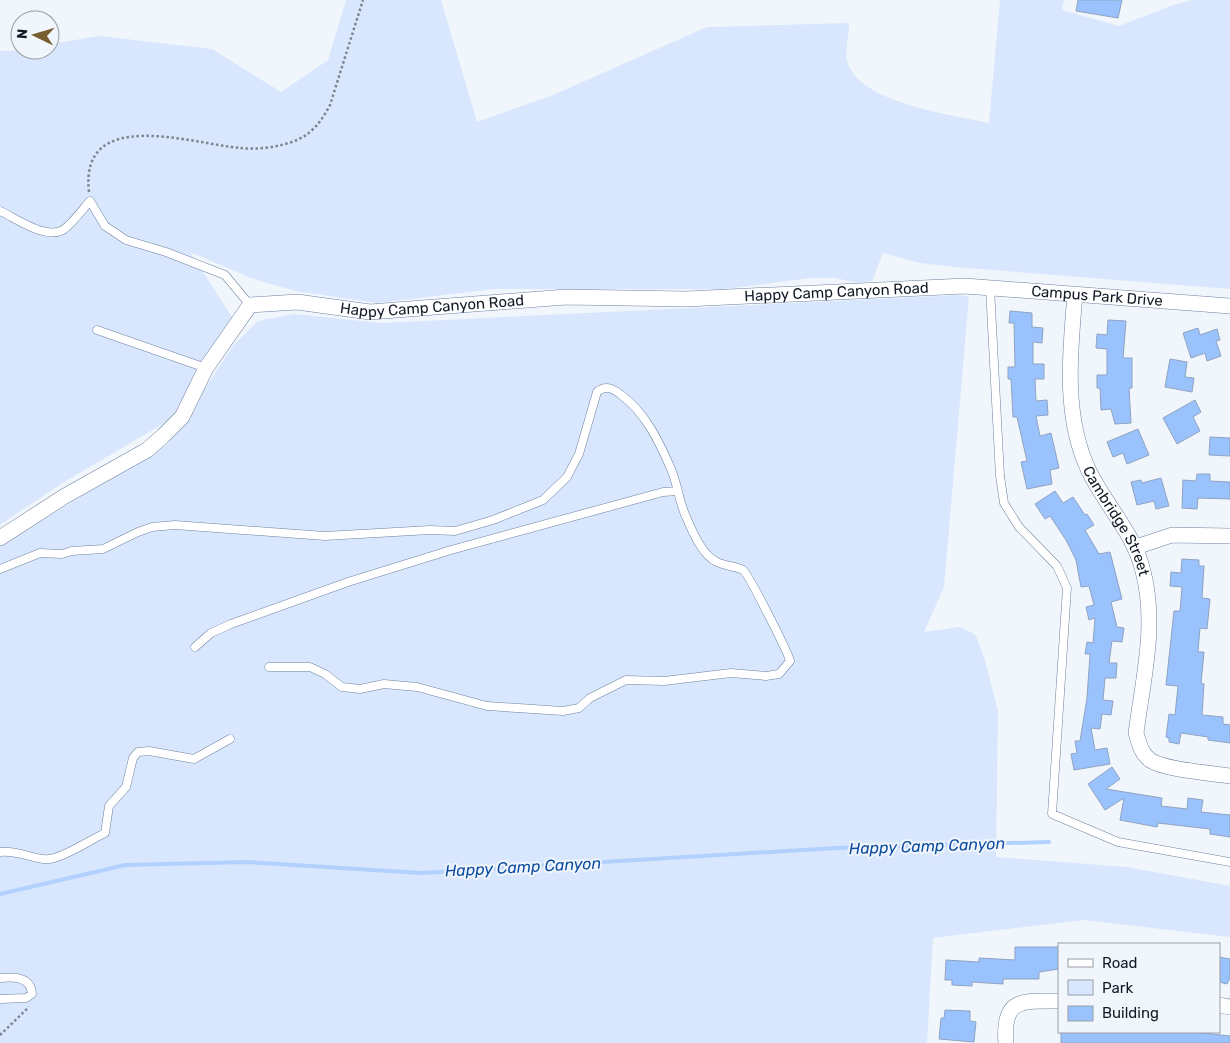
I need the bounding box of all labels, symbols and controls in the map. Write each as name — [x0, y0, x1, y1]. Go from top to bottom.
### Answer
north arrow — [10, 10, 60, 60]
text: N — [14, 28, 31, 40]
street label: Happy Camp Canyon Road — [744, 279, 929, 305]
street label: Campus Park Drive — [1031, 282, 1163, 310]
street label: Happy Camp Canyon Road — [339, 291, 525, 321]
street label: Cambridge Street — [1079, 463, 1153, 578]
water label: Happy Camp Canyon — [848, 834, 1006, 858]
water label: Happy Camp Canyon — [444, 853, 602, 881]
legend — [1058, 943, 1220, 1033]
text: Road — [1102, 954, 1138, 972]
text: Park — [1102, 979, 1133, 997]
text: Building — [1102, 1004, 1159, 1022]

